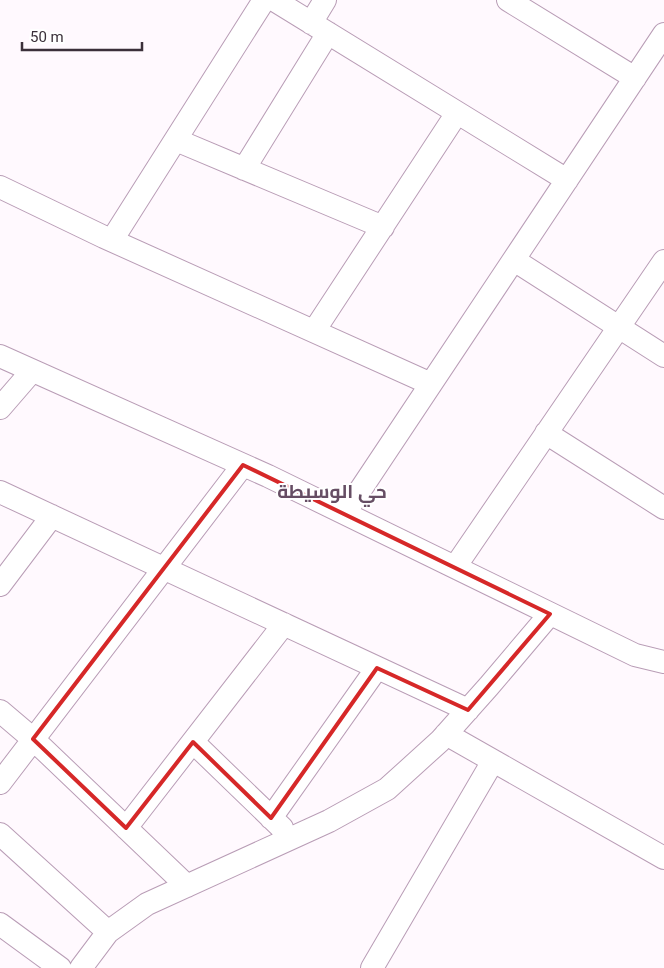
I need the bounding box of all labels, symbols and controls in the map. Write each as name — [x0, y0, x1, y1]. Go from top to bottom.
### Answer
scale bar — [22, 20, 142, 52]
text: 50 m — [30, 28, 64, 46]
district label: حي الوسيطة — [277, 480, 387, 507]

